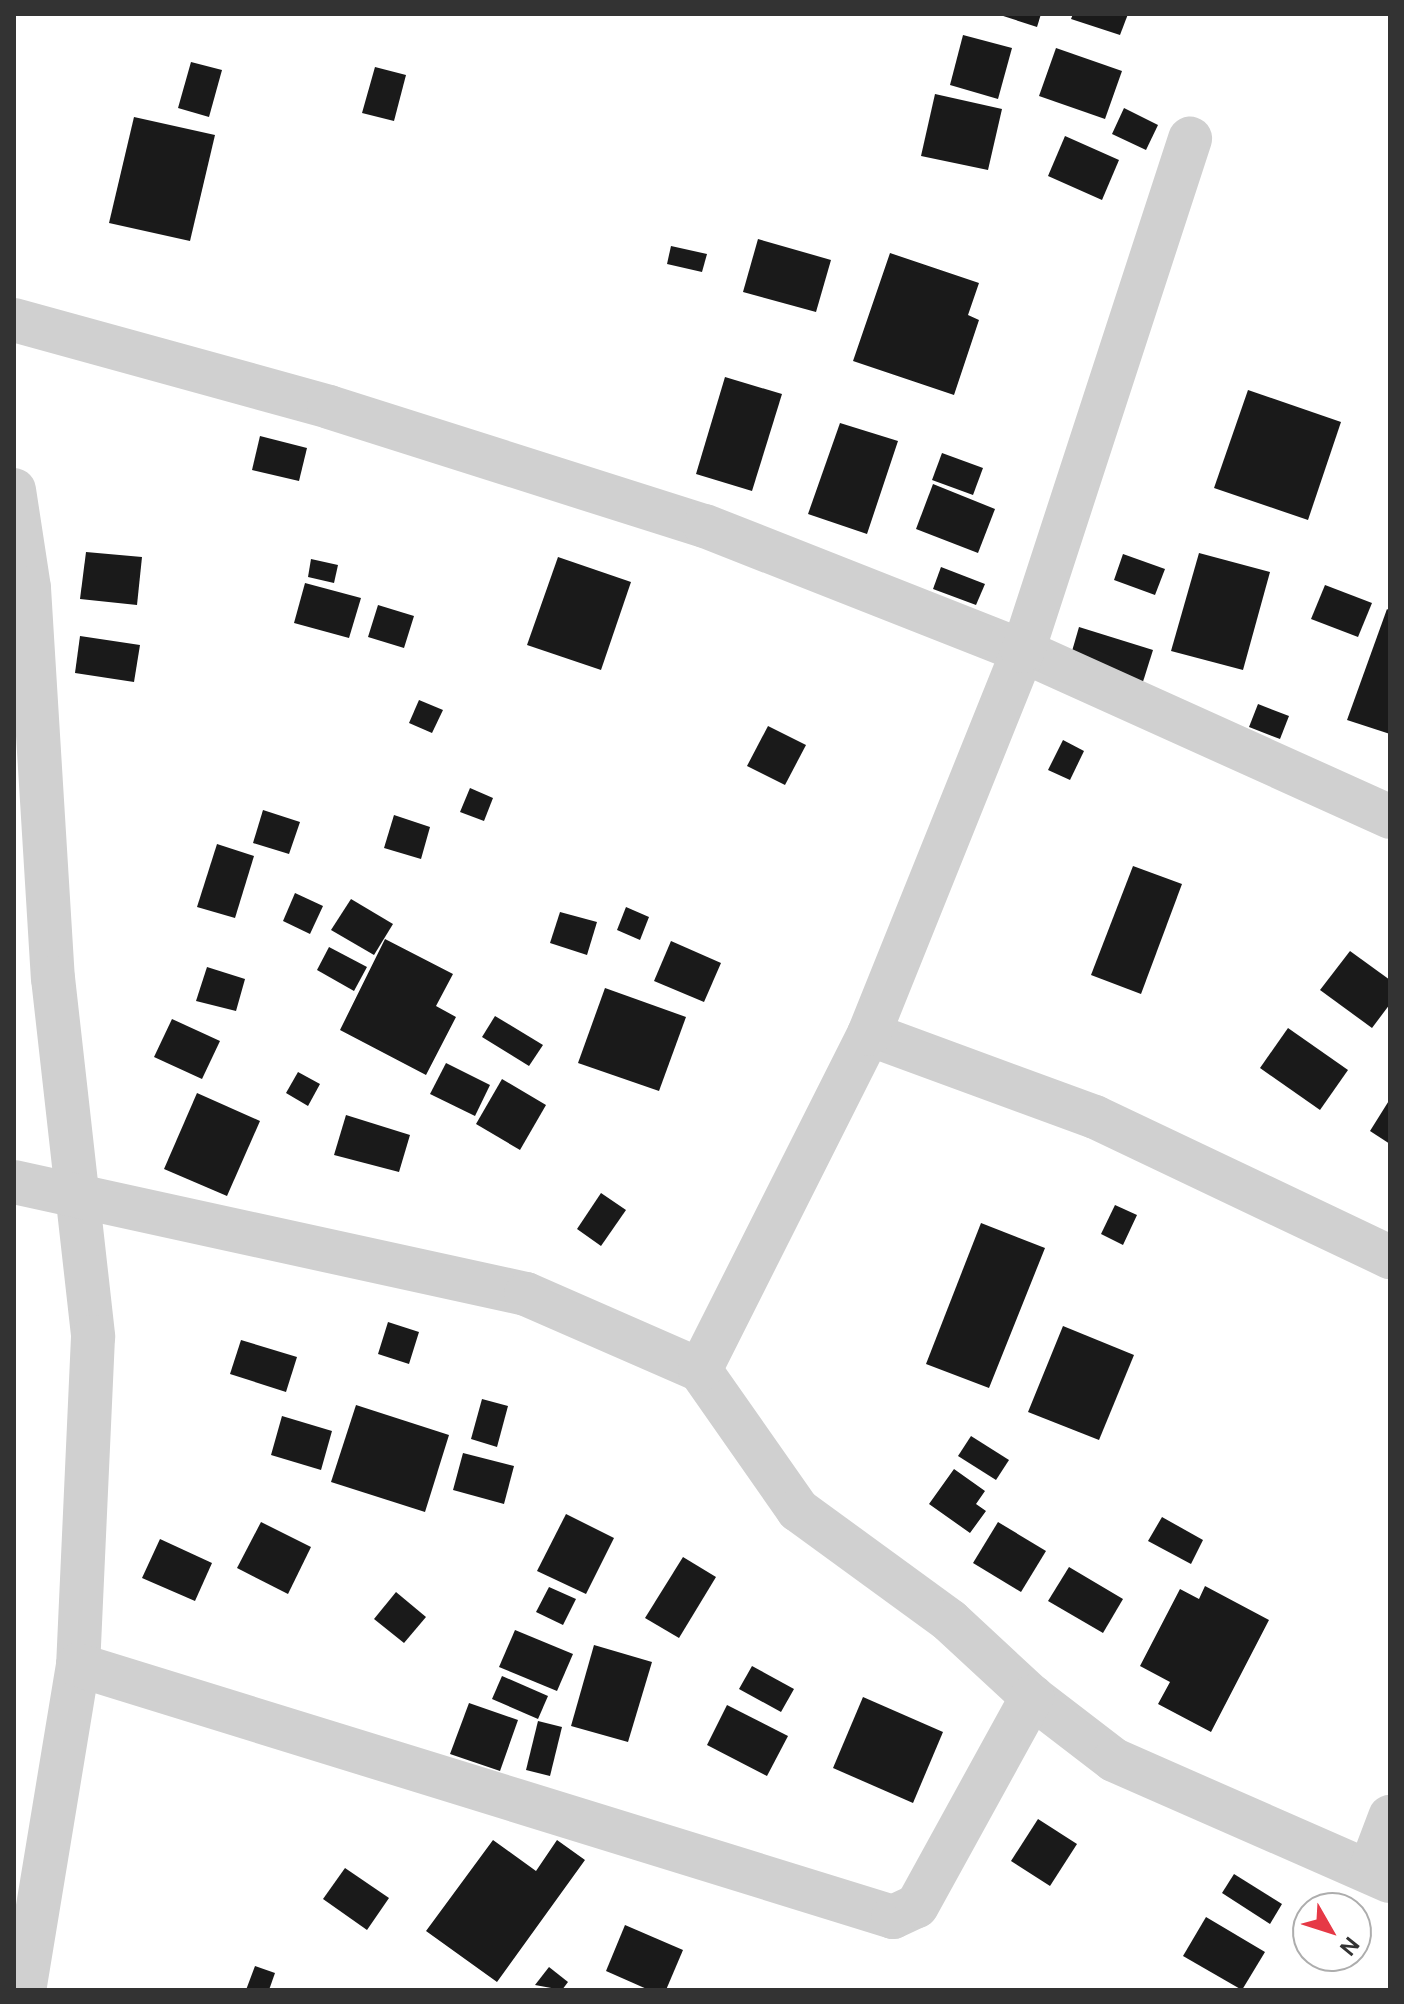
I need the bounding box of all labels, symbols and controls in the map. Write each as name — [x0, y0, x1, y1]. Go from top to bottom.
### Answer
north arrow — [1292, 1892, 1372, 1972]
text: N — [1333, 1931, 1366, 1962]

